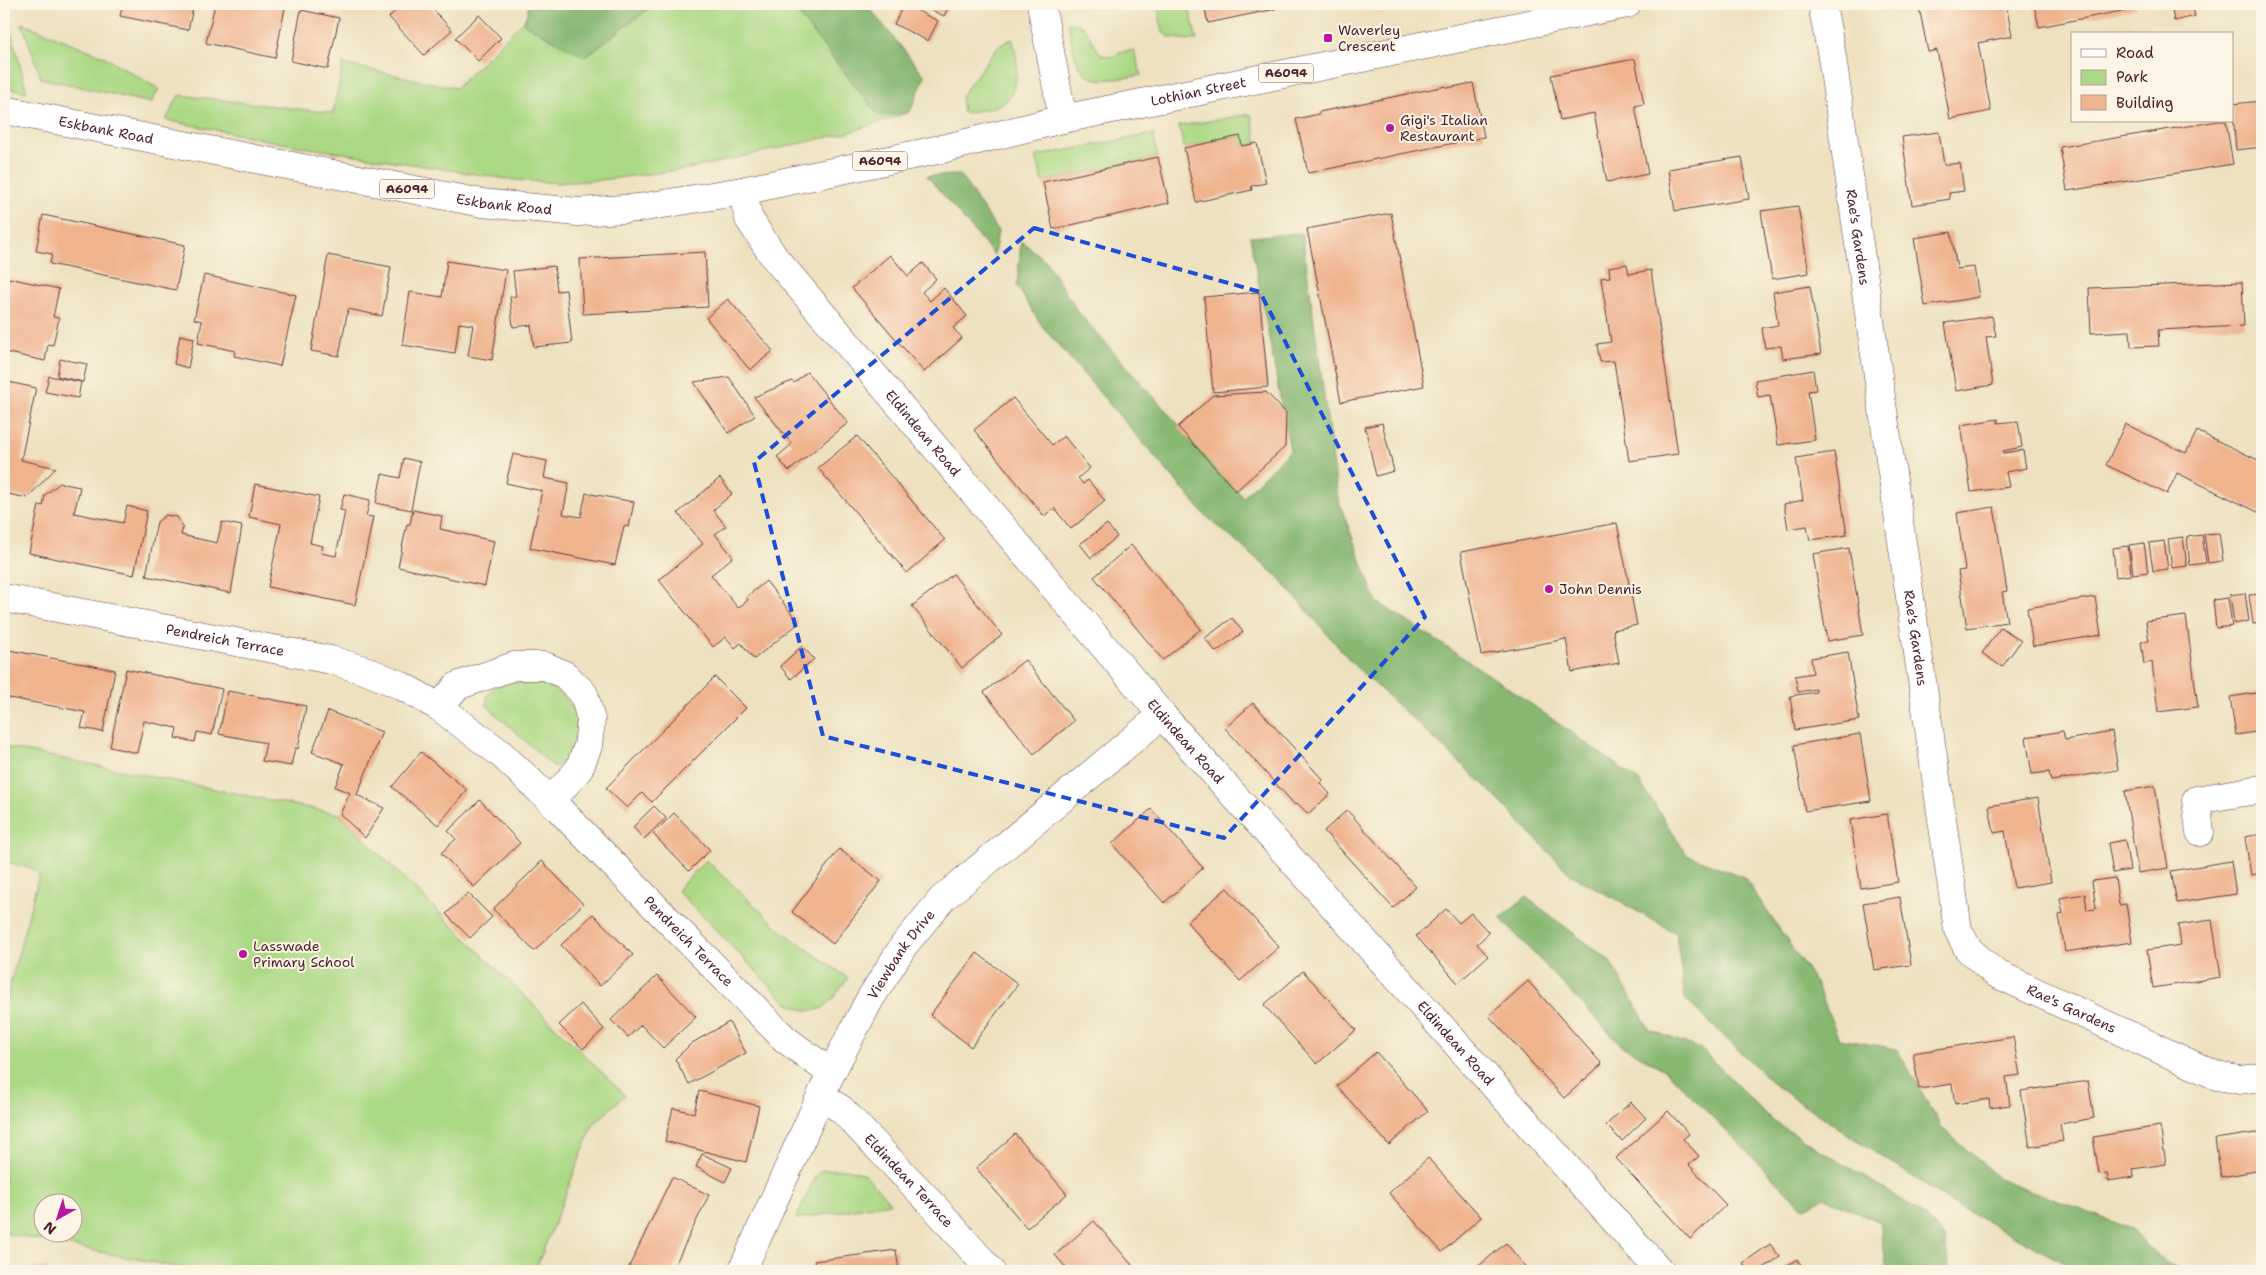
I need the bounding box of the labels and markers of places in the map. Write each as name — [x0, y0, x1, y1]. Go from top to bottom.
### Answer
place label: Waverley Crescent — [1338, 21, 1400, 55]
marker: Waverley Crescent — [1322, 32, 1334, 44]
place label: Gigi's Italian Restaurant — [1400, 111, 1488, 145]
marker: Gigi's Italian Restaurant — [1384, 122, 1396, 134]
place label: John Dennis — [1559, 580, 1642, 598]
marker: John Dennis — [1543, 583, 1555, 595]
place label: Lasswade Primary School — [253, 937, 355, 971]
marker: Lasswade Primary School — [237, 948, 249, 960]

